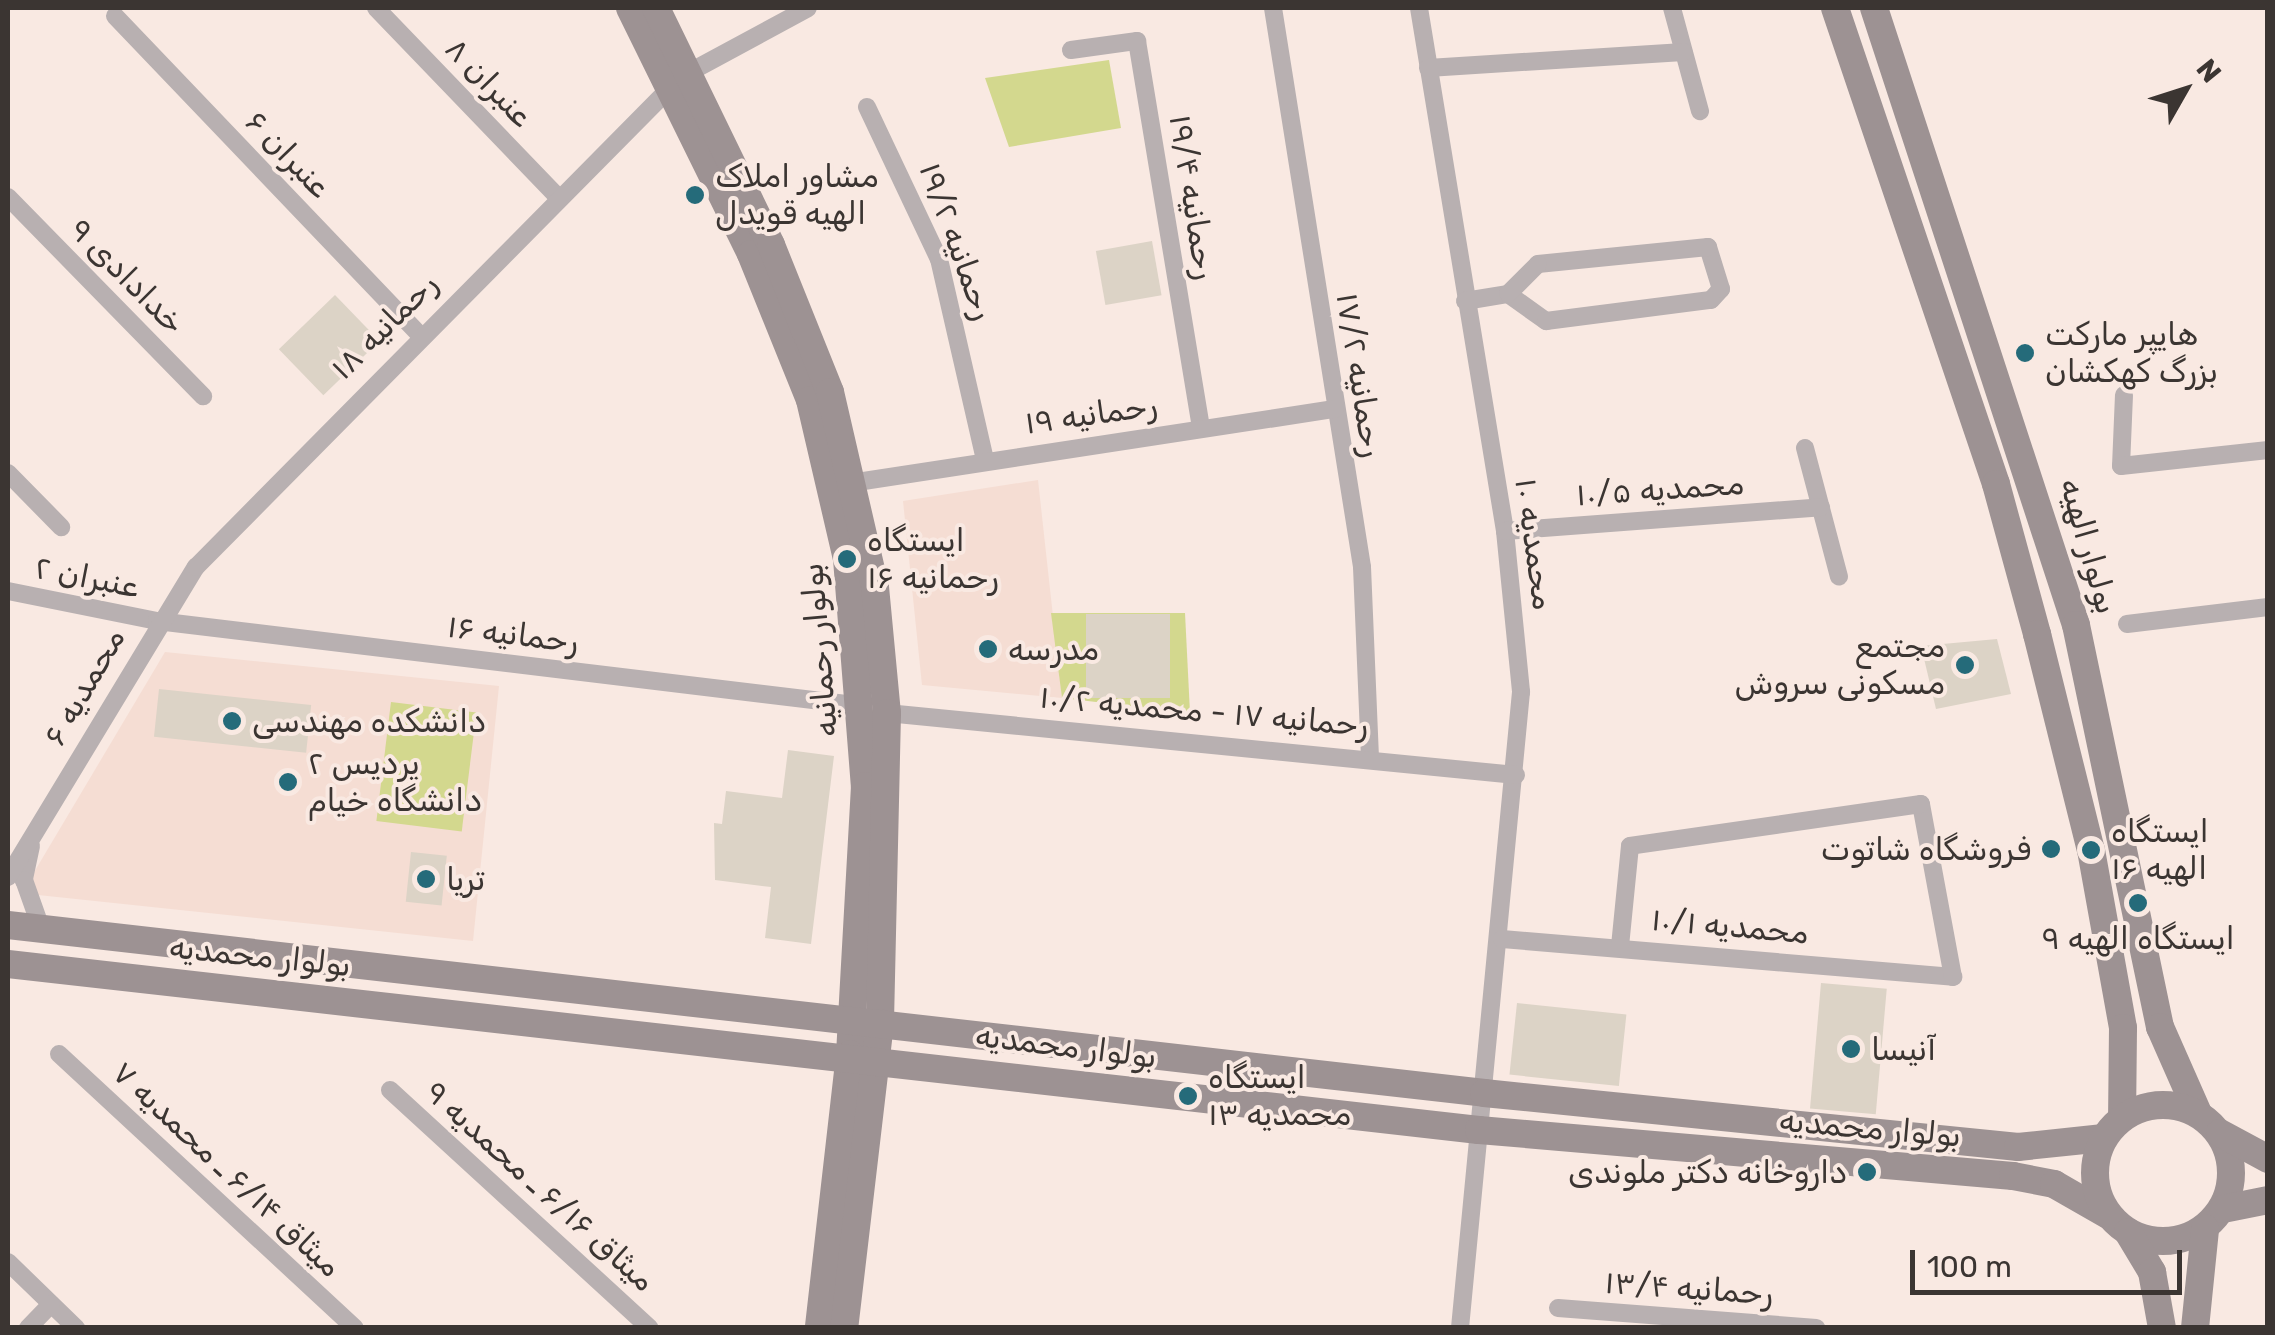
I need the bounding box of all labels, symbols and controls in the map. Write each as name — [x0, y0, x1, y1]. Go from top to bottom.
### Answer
street label: عنبران ۸ — [437, 29, 541, 135]
north arrow — [2135, 40, 2235, 140]
text: N — [2190, 53, 2228, 89]
street label: عنبران ۶ — [237, 102, 339, 206]
street label: رحمانیه ۱۹/۴ — [1161, 112, 1225, 282]
street label: رحمانیه ۱۹/۲ — [911, 157, 1003, 325]
place label: مشاور املاک الهیه قویدل — [715, 158, 879, 233]
marker: مشاور املاک الهیه قویدل — [684, 184, 706, 206]
street label: خدادادی ۹ — [61, 210, 193, 342]
street label: رحمانیه ۱۸ — [323, 265, 445, 387]
street label: رحمانیه ۱۷/۲ — [1328, 290, 1392, 460]
place label: هایپر مارکت بزرگ کهکشان — [2045, 316, 2218, 391]
marker: هایپر مارکت بزرگ کهکشان — [2014, 342, 2036, 364]
street label: رحمانیه ۱۹ — [1022, 386, 1160, 442]
street label: محمدیه ۱۰/۵ — [1575, 464, 1745, 514]
street label: بولوار الهیه — [2051, 474, 2127, 618]
street label: محمدیه ۱۰ — [1507, 476, 1563, 612]
place label: ایستگاه رحمانیه ۱۶ — [867, 522, 999, 597]
street label: عنبران ۲ — [32, 548, 142, 606]
marker: ایستگاه رحمانیه ۱۶ — [836, 548, 858, 570]
street label: بولوار رحمانیه — [792, 561, 846, 739]
street label: رحمانیه ۱۶ — [445, 607, 581, 661]
street label: محمدیه ۶ — [35, 621, 133, 753]
place label: مجتمع مسکونی سروش — [1735, 628, 1945, 703]
place label: مدرسه — [1008, 630, 1099, 668]
marker: مدرسه — [977, 638, 999, 660]
marker: مجتمع مسکونی سروش — [1954, 654, 1976, 676]
street label: رحمانیه ۱۷ - محمدیه ۱۰/۲ — [1038, 678, 1370, 744]
place label: دانشکده مهندسی — [252, 702, 486, 740]
marker: دانشکده مهندسی — [221, 710, 243, 732]
place label: پردیس ۲ دانشگاه خیام — [308, 745, 482, 820]
marker: پردیس ۲ دانشگاه خیام — [277, 771, 299, 793]
place label: ایستگاه الهیه ۱۶ — [2111, 813, 2209, 888]
place label: فروشگاه شاتوت — [1821, 830, 2031, 868]
marker: فروشگاه شاتوت — [2040, 838, 2062, 860]
marker: ایستگاه الهیه ۱۶ — [2080, 839, 2102, 861]
place label: تریا — [446, 860, 485, 898]
marker: تریا — [415, 868, 437, 890]
marker: ایستگاه الهیه ۹ — [2127, 892, 2149, 914]
street label: محمدیه ۱۰/۱ — [1650, 900, 1810, 952]
place label: ایستگاه الهیه ۹ — [2041, 919, 2235, 957]
street label: بولوار محمدیه — [167, 927, 353, 985]
street label: بولوار محمدیه — [973, 1016, 1159, 1076]
place label: آنیسا — [1871, 1030, 1936, 1068]
marker: آنیسا — [1840, 1038, 1862, 1060]
street label: میثاق ۶/۱۴ ـ محمدیه ۷ — [104, 1053, 350, 1285]
place label: ایستگاه محمدیه ۱۳ — [1208, 1059, 1351, 1134]
street label: میثاق ۶/۱۶ ـ محمدیه ۹ — [417, 1072, 663, 1300]
marker: ایستگاه محمدیه ۱۳ — [1177, 1085, 1199, 1107]
street label: بولوار محمدیه — [1777, 1101, 1963, 1155]
place label: داروخانه دکتر ملوندی — [1568, 1153, 1847, 1191]
marker: داروخانه دکتر ملوندی — [1856, 1161, 1878, 1183]
scale bar — [1915, 1230, 2188, 1292]
text: 100 m — [1927, 1249, 2012, 1285]
street label: رحمانیه ۱۳/۴ — [1603, 1263, 1775, 1313]

